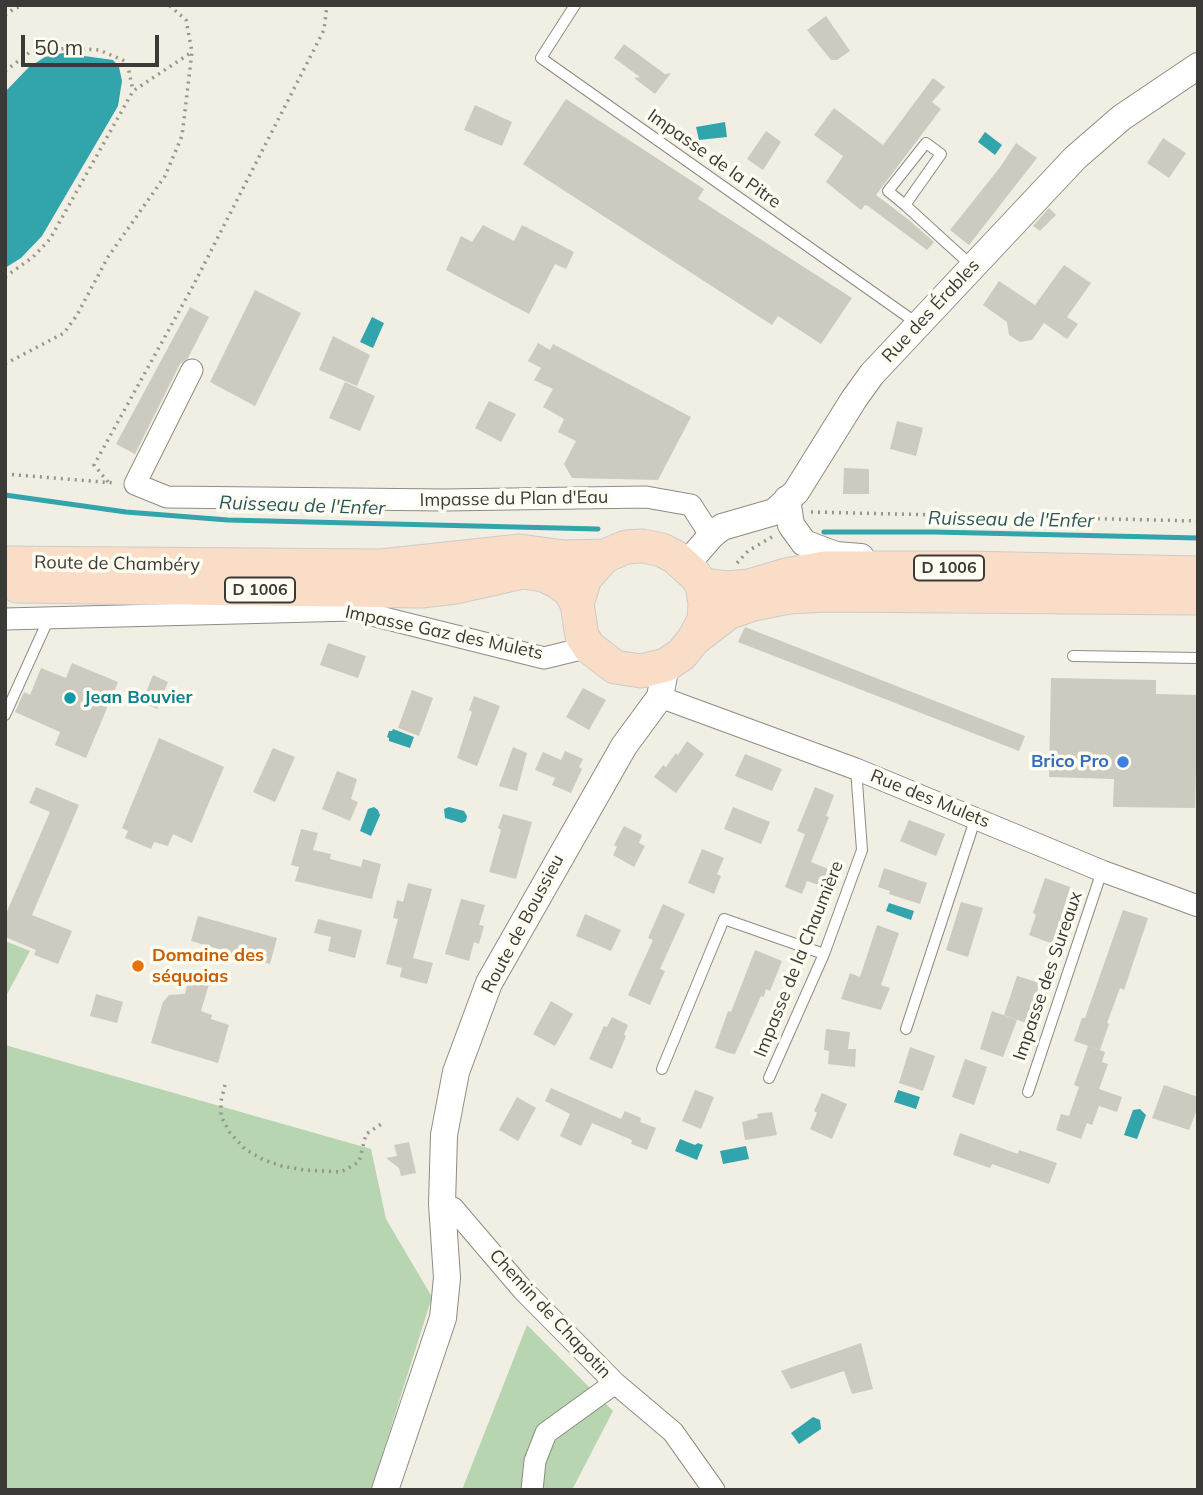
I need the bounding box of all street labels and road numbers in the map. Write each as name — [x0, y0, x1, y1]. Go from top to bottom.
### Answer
street label: Impasse de la Pitre — [643, 105, 785, 213]
street label: Rue des Érables — [878, 255, 984, 367]
street label: Impasse du Plan d'Eau — [419, 487, 609, 511]
street label: Route de Chambéry — [34, 552, 200, 576]
road number: D 1006 — [914, 555, 984, 580]
road number: D 1006 — [225, 578, 295, 603]
street label: Impasse Gaz des Mulets — [343, 601, 545, 665]
street label: Rue des Mulets — [867, 765, 993, 833]
street label: Route de Boussieu — [477, 851, 569, 997]
street label: Impasse de la Chaumière — [750, 858, 848, 1060]
street label: Impasse des Sureaux — [1009, 889, 1087, 1063]
street label: Chemin de Chapotin — [484, 1245, 616, 1383]

